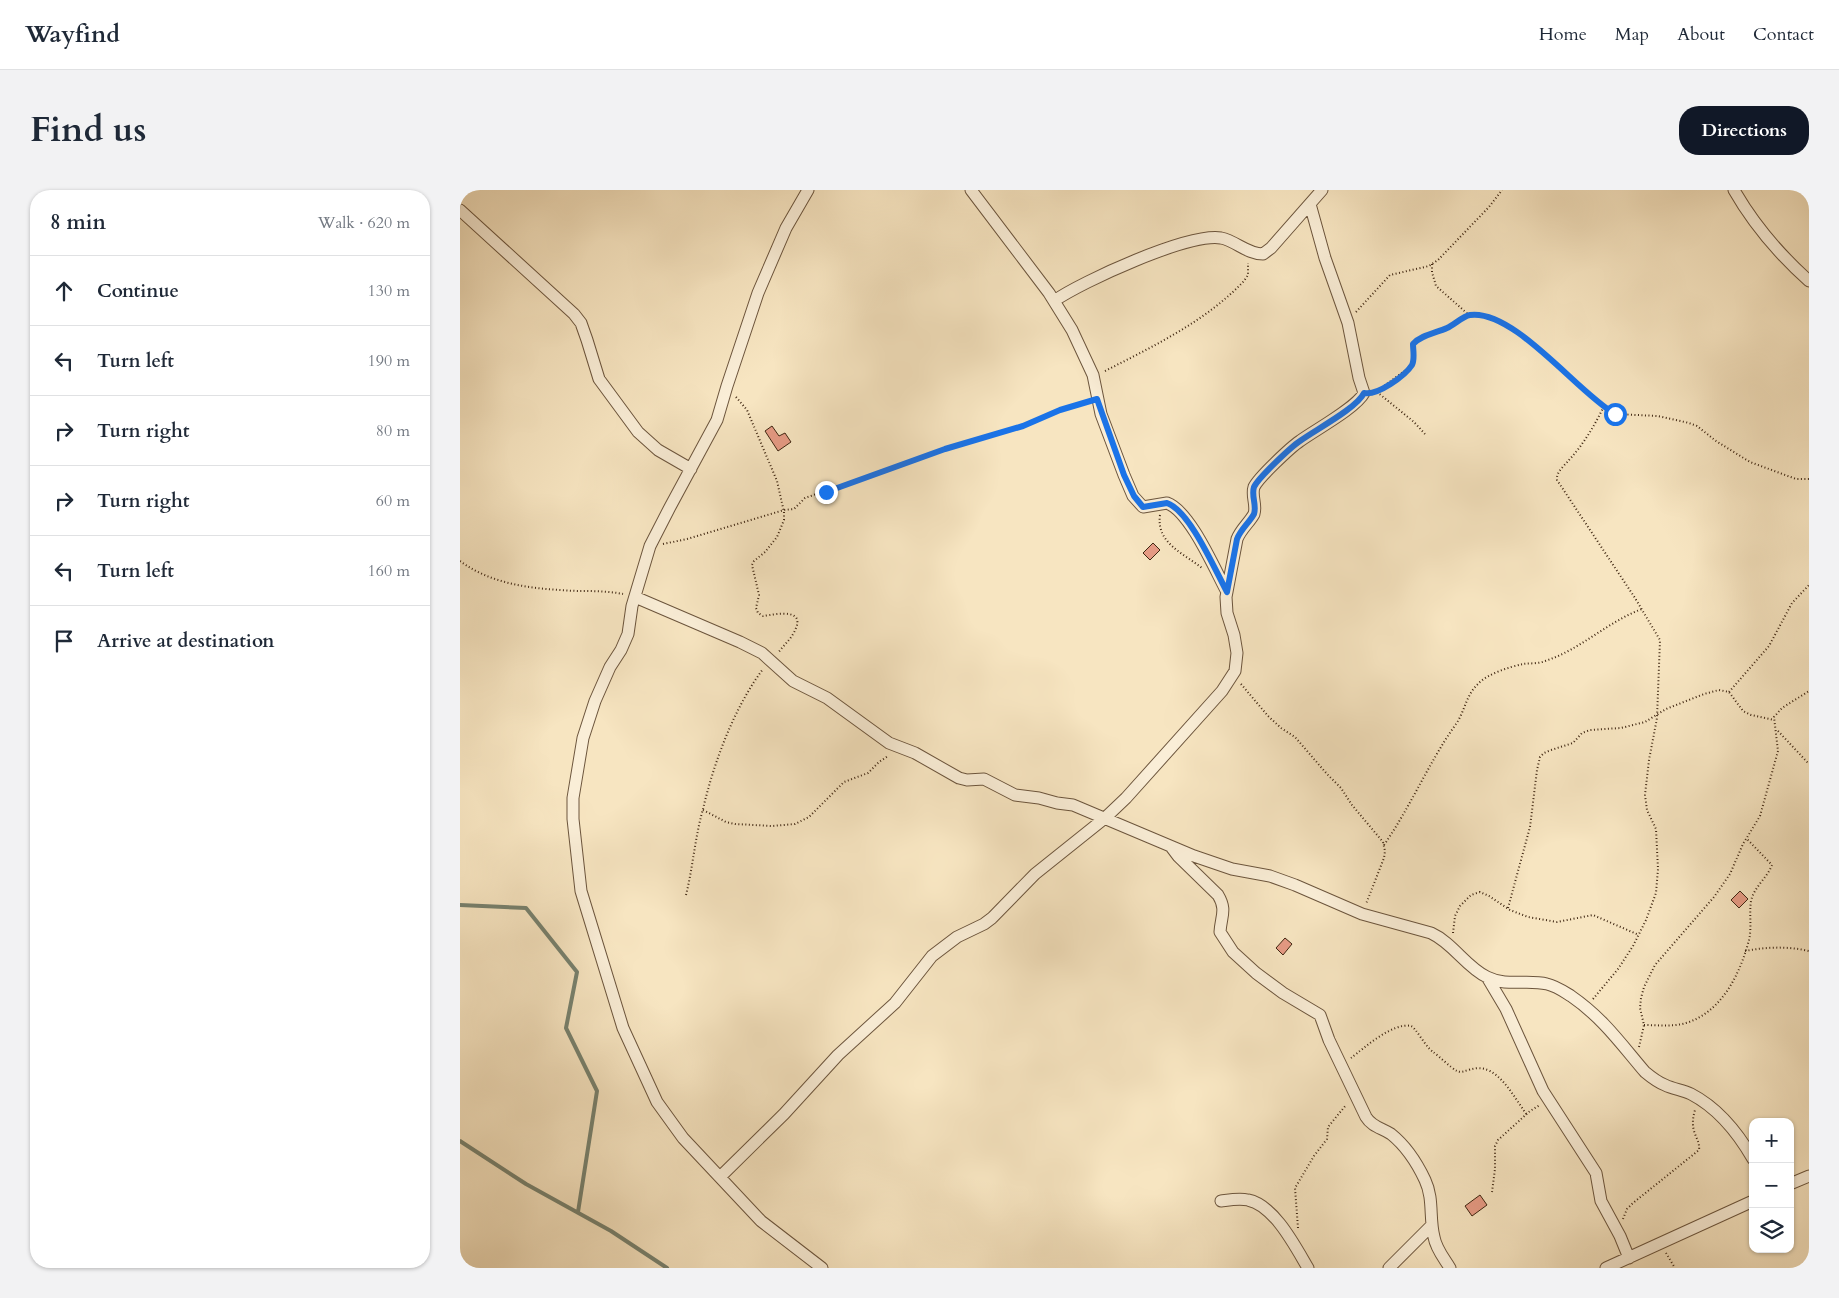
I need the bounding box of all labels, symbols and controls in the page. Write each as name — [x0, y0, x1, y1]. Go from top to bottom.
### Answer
text: Wayfind — [25, 18, 120, 51]
text: Home — [1539, 22, 1587, 47]
text: Map — [1615, 22, 1649, 47]
text: About — [1677, 22, 1725, 47]
text: Contact — [1753, 22, 1814, 47]
text: Find us — [30, 106, 146, 154]
button: Directions — [1679, 106, 1809, 155]
text: 8 min — [50, 208, 106, 237]
text: Walk · 620 m — [318, 212, 410, 234]
icon: ahead — [50, 277, 78, 305]
text: Continue — [97, 278, 179, 304]
text: 130 m — [368, 280, 410, 302]
icon: left — [50, 347, 78, 375]
text: Turn left — [97, 348, 174, 374]
text: 190 m — [368, 350, 410, 372]
route start — [1604, 403, 1627, 426]
icon: right — [50, 417, 78, 445]
text: Turn right — [97, 418, 189, 444]
text: 80 m — [376, 420, 410, 442]
route end — [815, 481, 838, 504]
icon: right — [50, 487, 78, 515]
text: Turn right — [97, 488, 189, 514]
text: 60 m — [376, 490, 410, 512]
icon: left — [50, 557, 78, 585]
text: Turn left — [97, 558, 174, 584]
text: 160 m — [368, 560, 410, 582]
icon: arrive — [50, 627, 78, 655]
text: Arrive at destination — [97, 628, 274, 654]
map controls — [1749, 1118, 1794, 1253]
button: + — [1749, 1118, 1794, 1163]
button: − — [1749, 1163, 1794, 1208]
button: layers — [1749, 1208, 1794, 1253]

